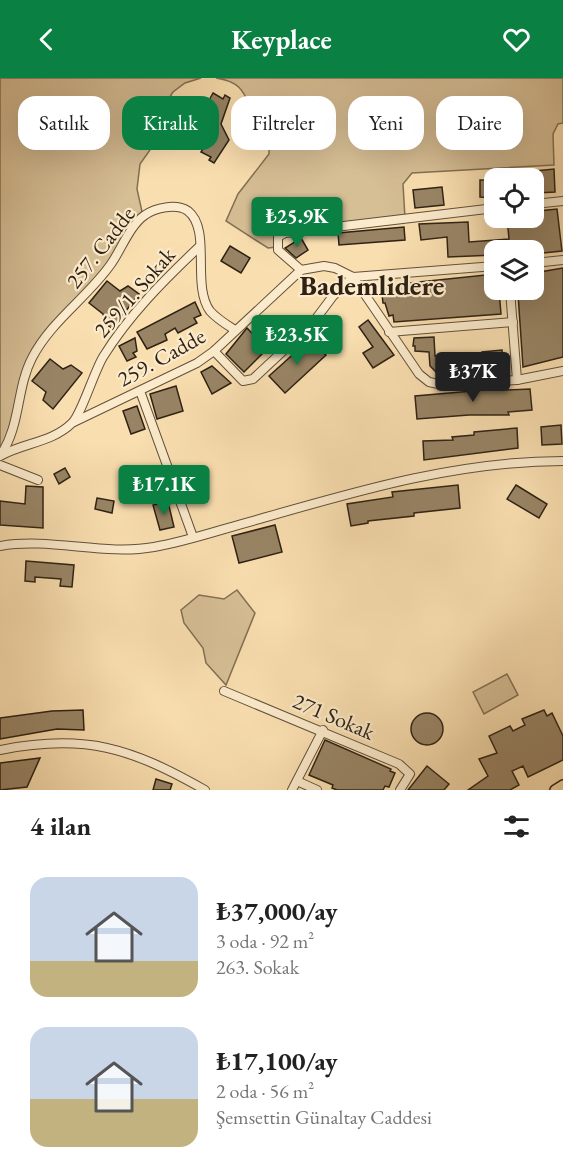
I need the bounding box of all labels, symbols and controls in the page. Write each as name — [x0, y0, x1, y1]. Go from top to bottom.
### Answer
text: Keyplace — [231, 22, 332, 57]
icon: back — [30, 23, 63, 56]
icon: heart — [500, 23, 533, 56]
chip: Satılık — [18, 96, 110, 150]
chip: Kiralık — [122, 96, 219, 150]
chip: Filtreler — [231, 96, 336, 150]
chip: Yeni — [348, 96, 424, 150]
chip: Daire — [436, 96, 523, 150]
map controls — [484, 168, 544, 300]
button: locate — [484, 168, 544, 228]
pin: ₺25.9K — [248, 197, 346, 248]
street label: 257. Cadde — [59, 200, 142, 294]
text: ₺25.9K — [266, 203, 328, 229]
button: layers — [484, 240, 544, 300]
street label: 259/1. Sokak — [87, 241, 182, 344]
district label: Bademlidere — [300, 267, 444, 303]
pin: ₺23.5K — [248, 315, 346, 366]
street label: 259. Cadde — [112, 321, 211, 393]
text: ₺23.5K — [266, 321, 328, 347]
pin: ₺37K — [437, 352, 509, 403]
text: ₺37K — [449, 358, 497, 384]
pin: ₺17.1K — [115, 465, 213, 516]
text: ₺17.1K — [133, 471, 195, 497]
street label: 271 Sokak — [288, 686, 380, 747]
text: 4 ilan — [30, 809, 91, 843]
icon: filters — [500, 810, 533, 843]
text: ₺37,000/ay — [216, 894, 338, 928]
icon: home — [78, 901, 150, 973]
text: 3 oda · 92 m² — [216, 928, 314, 954]
text: 263. Sokak — [216, 954, 299, 980]
text: ₺17,100/ay — [216, 1044, 338, 1078]
icon: home — [78, 1051, 150, 1123]
text: 2 oda · 56 m² — [216, 1078, 314, 1104]
text: Şemsettin Günaltay Caddesi — [216, 1104, 432, 1130]

